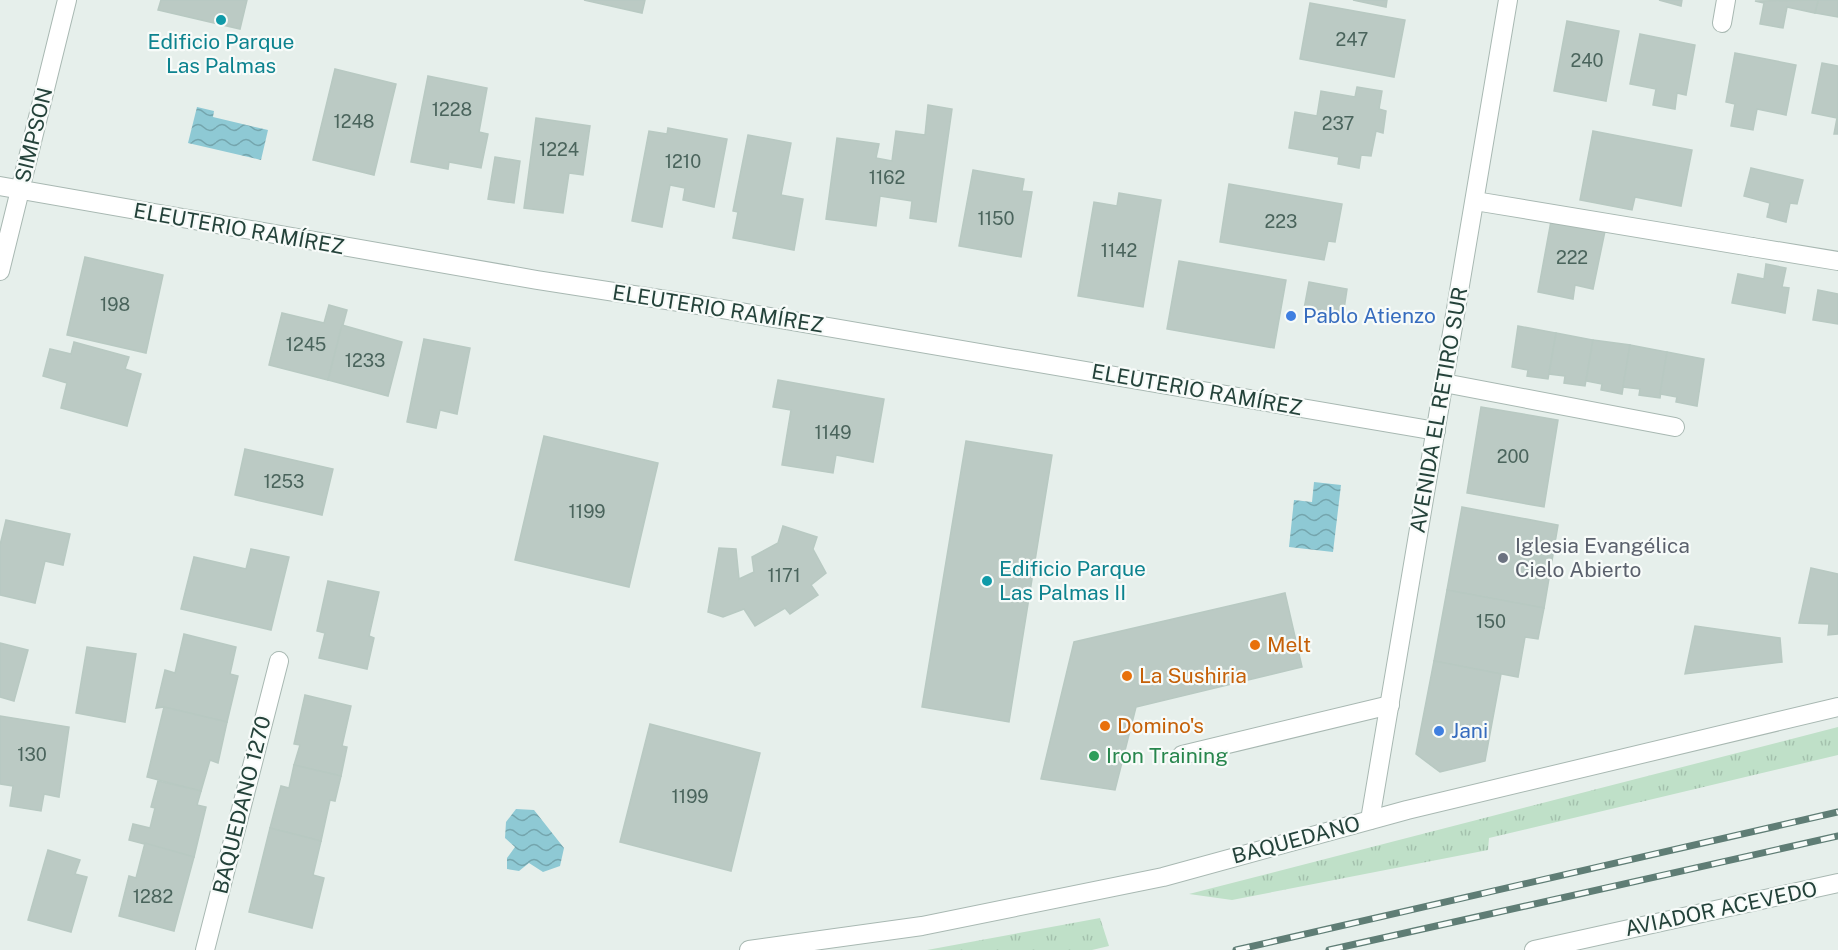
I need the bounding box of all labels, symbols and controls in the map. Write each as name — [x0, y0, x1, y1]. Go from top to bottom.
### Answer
marker: Edificio Parque Las Palmas — [214, 13, 228, 27]
place label: Edificio Parque Las Palmas — [148, 29, 295, 78]
house number: 247 — [1336, 29, 1368, 50]
house number: 240 — [1570, 50, 1604, 71]
street label: SIMPSON — [10, 85, 57, 185]
house number: 1228 — [432, 99, 472, 120]
house number: 1248 — [333, 111, 375, 132]
house number: 237 — [1322, 113, 1354, 134]
house number: 1224 — [539, 139, 579, 160]
house number: 1210 — [665, 151, 701, 172]
house number: 1162 — [869, 167, 905, 188]
street label: ELEUTERIO RAMÍREZ — [132, 198, 346, 259]
house number: 1150 — [977, 208, 1015, 229]
house number: 223 — [1265, 211, 1297, 232]
house number: 1142 — [1101, 240, 1137, 261]
house number: 222 — [1556, 247, 1588, 268]
street label: ELEUTERIO RAMÍREZ — [611, 279, 826, 338]
street label: AVENIDA EL RETIRO SUR — [1405, 285, 1472, 535]
house number: 198 — [100, 294, 130, 315]
place label: Pablo Atienzo — [1303, 303, 1436, 328]
marker: Pablo Atienzo — [1284, 309, 1298, 323]
house number: 1245 — [286, 334, 326, 355]
house number: 1233 — [345, 350, 385, 371]
street label: ELEUTERIO RAMÍREZ — [1090, 359, 1304, 420]
house number: 1149 — [814, 422, 852, 443]
house number: 200 — [1497, 446, 1529, 467]
house number: 1253 — [264, 471, 304, 492]
house number: 1199 — [568, 501, 606, 522]
place label: Iglesia Evangélica Cielo Abierto — [1515, 533, 1690, 582]
marker: Iglesia Evangélica Cielo Abierto — [1496, 551, 1510, 565]
place label: Edificio Parque Las Palmas II — [999, 556, 1146, 605]
house number: 1171 — [767, 565, 801, 586]
marker: Edificio Parque Las Palmas II — [980, 574, 994, 588]
house number: 150 — [1476, 611, 1506, 632]
place label: Melt — [1267, 632, 1311, 657]
marker: Melt — [1248, 638, 1262, 652]
place label: La Sushiria — [1139, 663, 1247, 688]
marker: La Sushiria — [1120, 669, 1134, 683]
street label: BAQUEDANO 1270 — [207, 713, 276, 897]
place label: Domino's — [1117, 713, 1204, 738]
place label: Jani — [1451, 718, 1488, 743]
marker: Domino's — [1098, 719, 1112, 733]
marker: Jani — [1432, 724, 1446, 738]
place label: Iron Training — [1106, 743, 1228, 768]
house number: 130 — [17, 744, 47, 765]
marker: Iron Training — [1087, 749, 1101, 763]
house number: 1199 — [671, 786, 709, 807]
street label: BAQUEDANO — [1229, 810, 1363, 869]
street label: AVIADOR ACEVEDO — [1623, 876, 1819, 941]
house number: 1282 — [133, 886, 173, 907]

